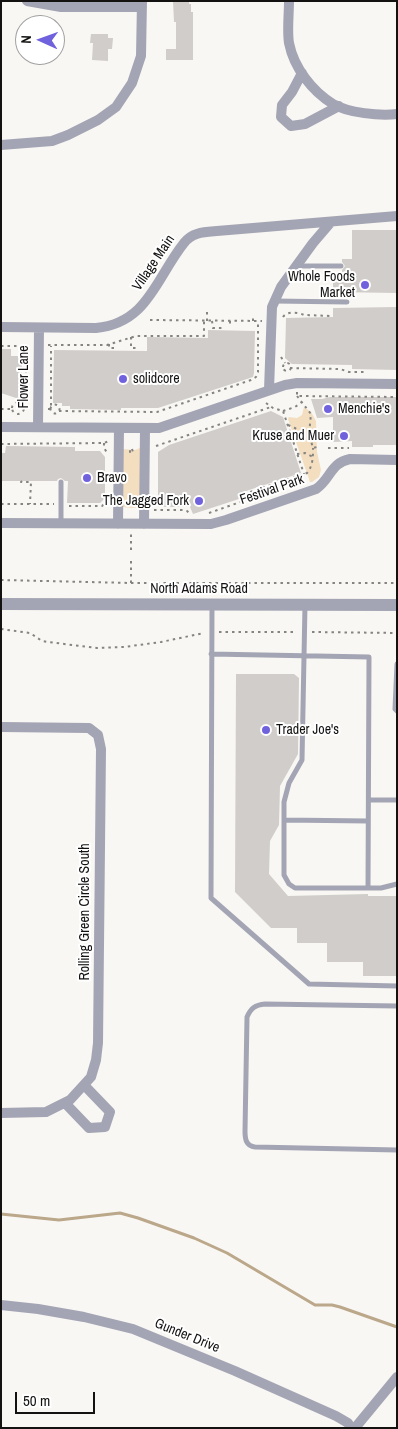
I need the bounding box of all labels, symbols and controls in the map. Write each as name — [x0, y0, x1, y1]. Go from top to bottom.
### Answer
north arrow — [15, 15, 65, 65]
text: N — [17, 35, 35, 44]
street label: Village Main — [129, 232, 179, 294]
place label: Whole Foods Market — [288, 269, 355, 302]
marker: Whole Foods Market — [359, 279, 371, 291]
street label: Flower Lane — [16, 345, 32, 409]
place label: solidcore — [133, 371, 180, 387]
marker: solidcore — [117, 373, 129, 385]
place label: Menchie's — [338, 401, 390, 417]
marker: Menchie's — [322, 403, 334, 415]
place label: Kruse and Muer — [252, 428, 334, 444]
marker: Kruse and Muer — [338, 430, 350, 442]
place label: Bravo — [97, 470, 127, 486]
street label: Festival Park — [238, 471, 306, 509]
marker: Bravo — [81, 472, 93, 484]
place label: The Jagged Fork — [103, 493, 189, 509]
marker: The Jagged Fork — [193, 495, 205, 507]
street label: North Adams Road — [150, 581, 248, 597]
place label: Trader Joe's — [276, 722, 339, 738]
marker: Trader Joe's — [260, 724, 272, 736]
street label: Rolling Green Circle South — [77, 843, 93, 981]
street label: Gunder Drive — [152, 1315, 222, 1357]
scale bar — [18, 1382, 98, 1414]
text: 50 m — [23, 1390, 50, 1411]

